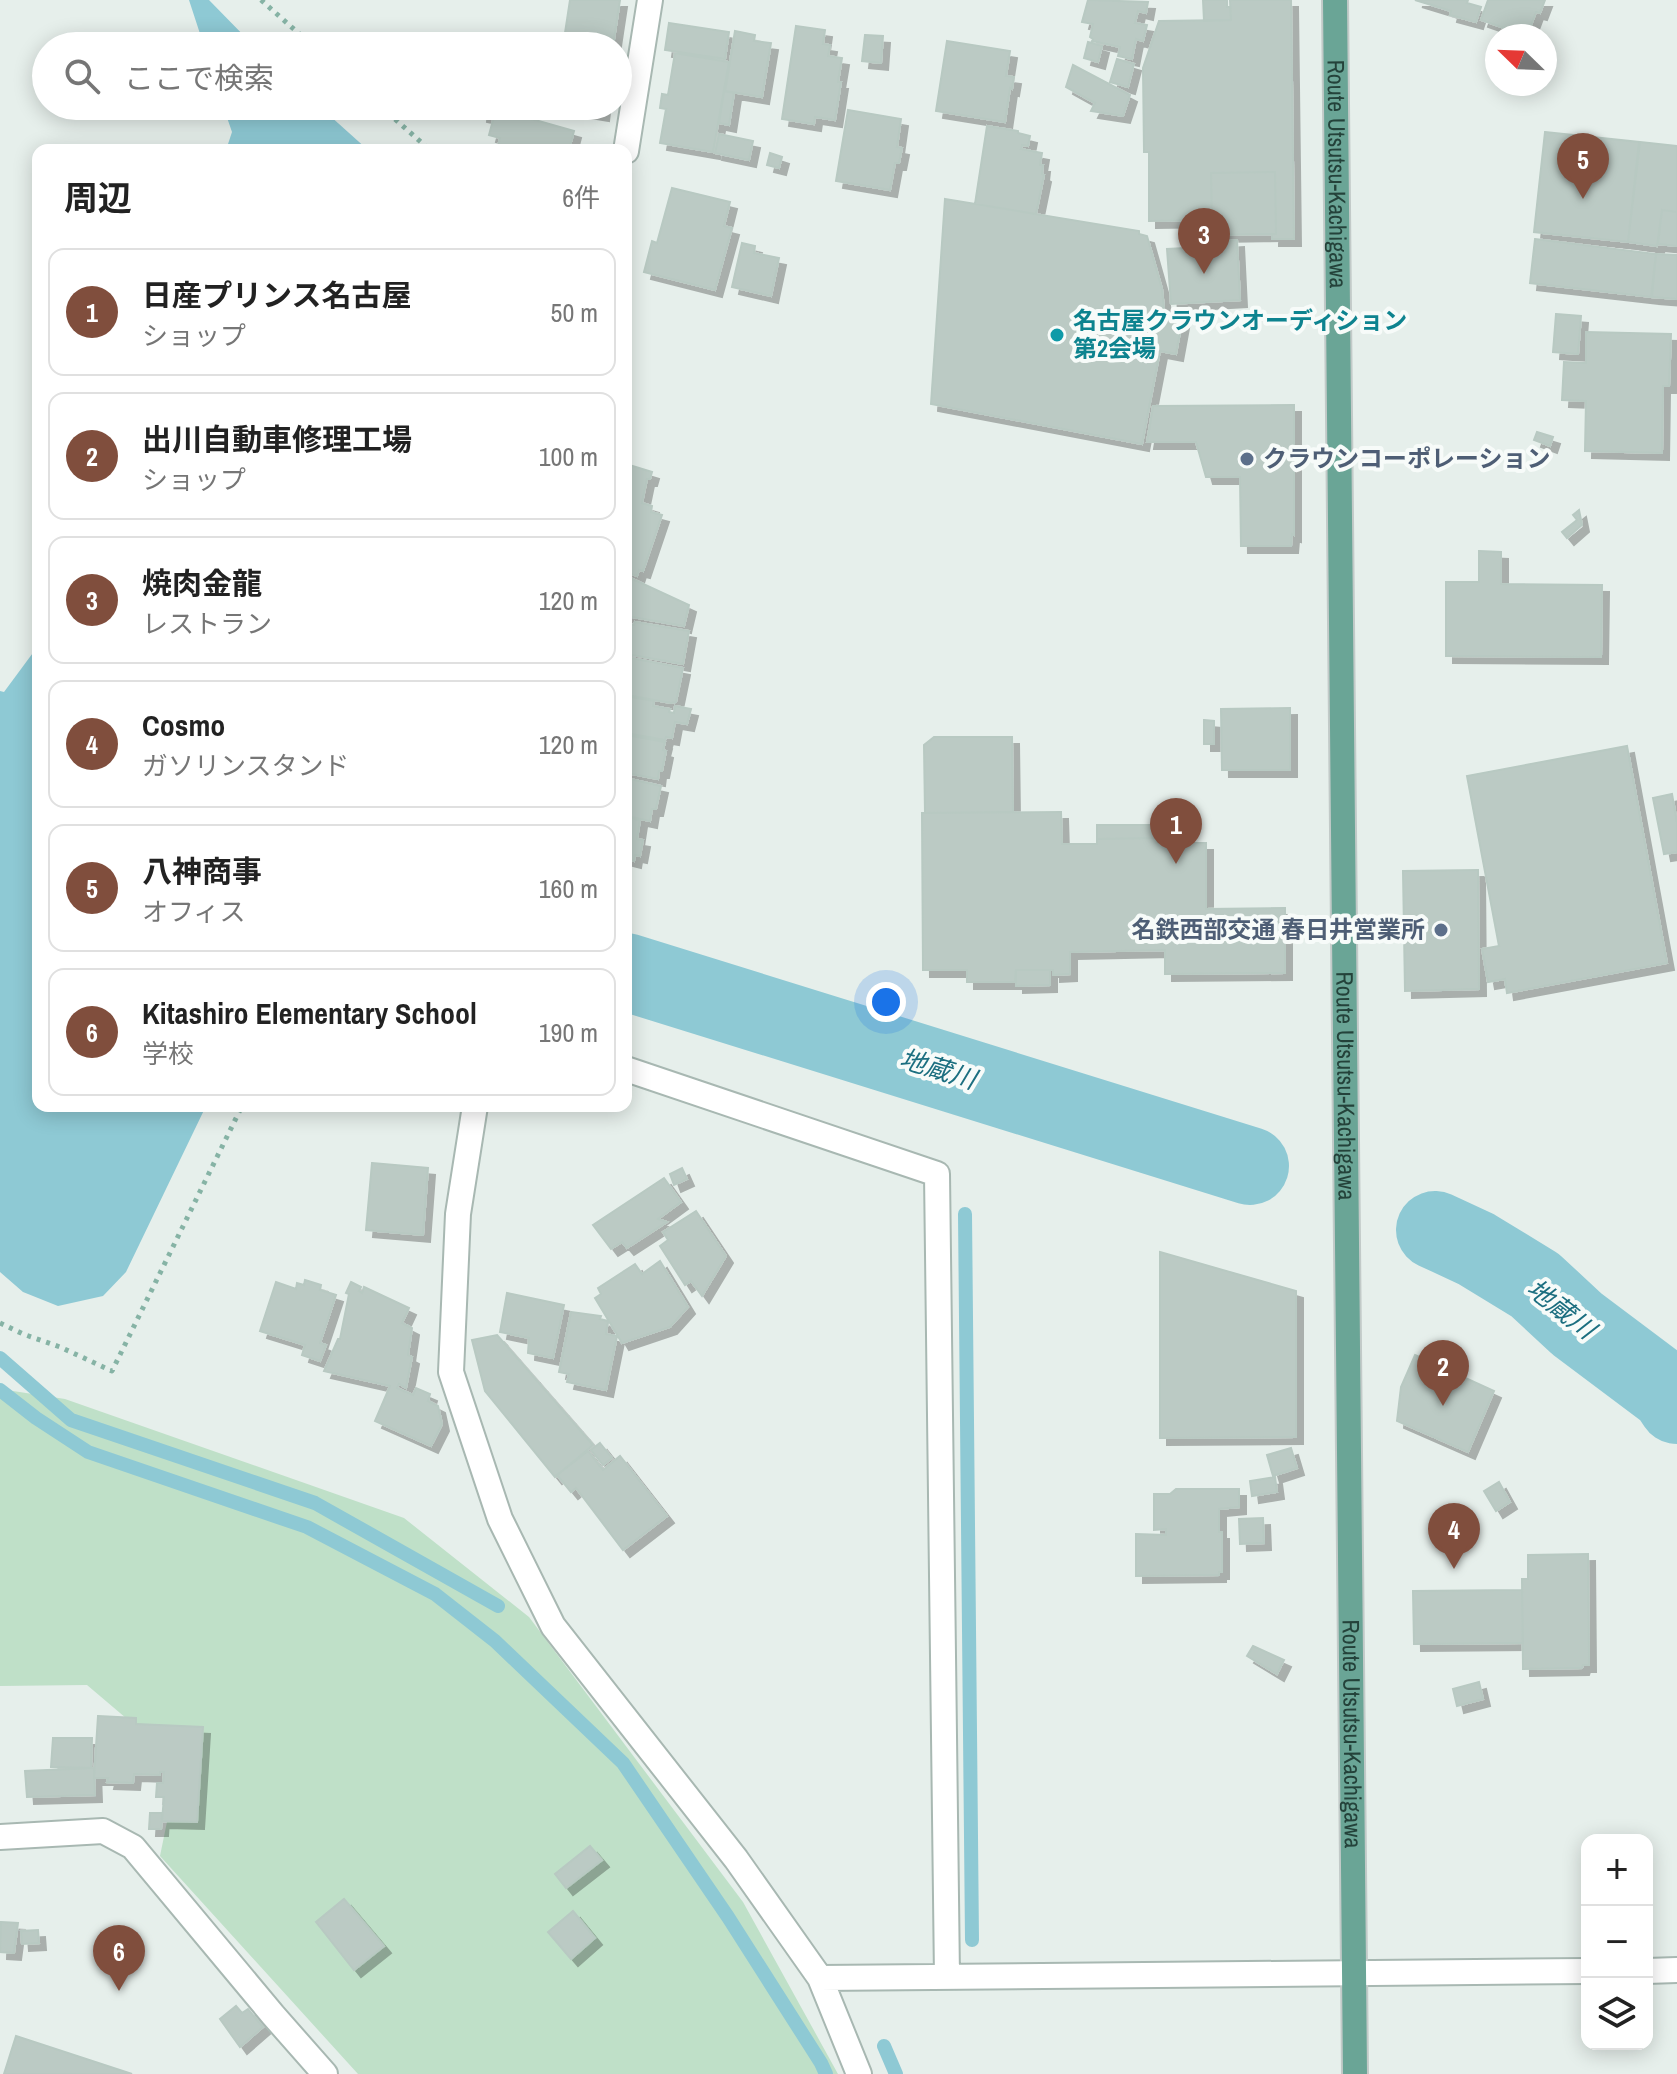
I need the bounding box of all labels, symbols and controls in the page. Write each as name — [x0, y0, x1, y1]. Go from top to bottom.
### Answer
north arrow — [1485, 24, 1557, 96]
search box — [32, 32, 632, 120]
icon: search — [60, 54, 104, 98]
text: ここで検索 — [124, 58, 274, 98]
street label: Route Utsutsu-Kachigawa — [1321, 59, 1355, 289]
pin: 5 — [1557, 133, 1609, 199]
text: 周辺 — [64, 175, 132, 221]
text: 6件 — [562, 180, 600, 215]
pin: 3 — [1178, 208, 1230, 274]
text: 日産プリンス名古屋 — [142, 275, 411, 315]
text: 1 — [86, 295, 98, 330]
text: 50 m — [551, 295, 598, 330]
place label: 名古屋クラウンオーディション 第2会場 — [1073, 304, 1407, 364]
text: ショップ — [142, 318, 246, 353]
marker: 名古屋クラウンオーディション 第2会場 — [1048, 326, 1066, 344]
text: 出川自動車修理工場 — [142, 419, 412, 459]
text: 2 — [86, 439, 98, 474]
text: 100 m — [539, 439, 598, 474]
place label: クラウンコーポレーション — [1263, 442, 1551, 474]
marker: クラウンコーポレーション — [1238, 450, 1256, 468]
text: ショップ — [142, 462, 246, 497]
text: 焼肉金龍 — [142, 563, 262, 603]
text: 3 — [86, 583, 98, 618]
text: 120 m — [539, 583, 598, 618]
text: レストラン — [142, 606, 272, 641]
text: Cosmo — [142, 705, 225, 745]
text: 4 — [86, 727, 98, 762]
text: 120 m — [539, 727, 598, 762]
text: ガソリンスタンド — [142, 748, 349, 783]
pin: 1 — [1150, 798, 1202, 864]
text: 八神商事 — [142, 851, 262, 891]
text: 5 — [86, 871, 98, 906]
text: 160 m — [539, 871, 598, 906]
text: オフィス — [142, 894, 245, 929]
place label: 名鉄西部交通 春日井営業所 — [1132, 913, 1425, 945]
marker: 名鉄西部交通 春日井営業所 — [1432, 921, 1450, 939]
street label: Route Utsutsu-Kachigawa — [1329, 971, 1364, 1201]
your location — [866, 982, 906, 1022]
text: Kitashiro Elementary School — [142, 993, 477, 1033]
text: 6 — [86, 1015, 98, 1050]
text: 190 m — [539, 1015, 598, 1050]
text: 学校 — [142, 1036, 194, 1071]
water label: 地蔵川 — [896, 1040, 983, 1098]
water label: 地蔵川 — [1520, 1271, 1605, 1348]
pin: 2 — [1417, 1340, 1469, 1406]
pin: 4 — [1428, 1503, 1480, 1569]
street label: Route Utsutsu-Kachigawa — [1336, 1619, 1370, 1849]
map controls — [1581, 1834, 1653, 2050]
button: + — [1581, 1834, 1653, 1906]
button: − — [1581, 1906, 1653, 1978]
pin: 6 — [93, 1925, 145, 1991]
button: layers — [1581, 1978, 1653, 2050]

